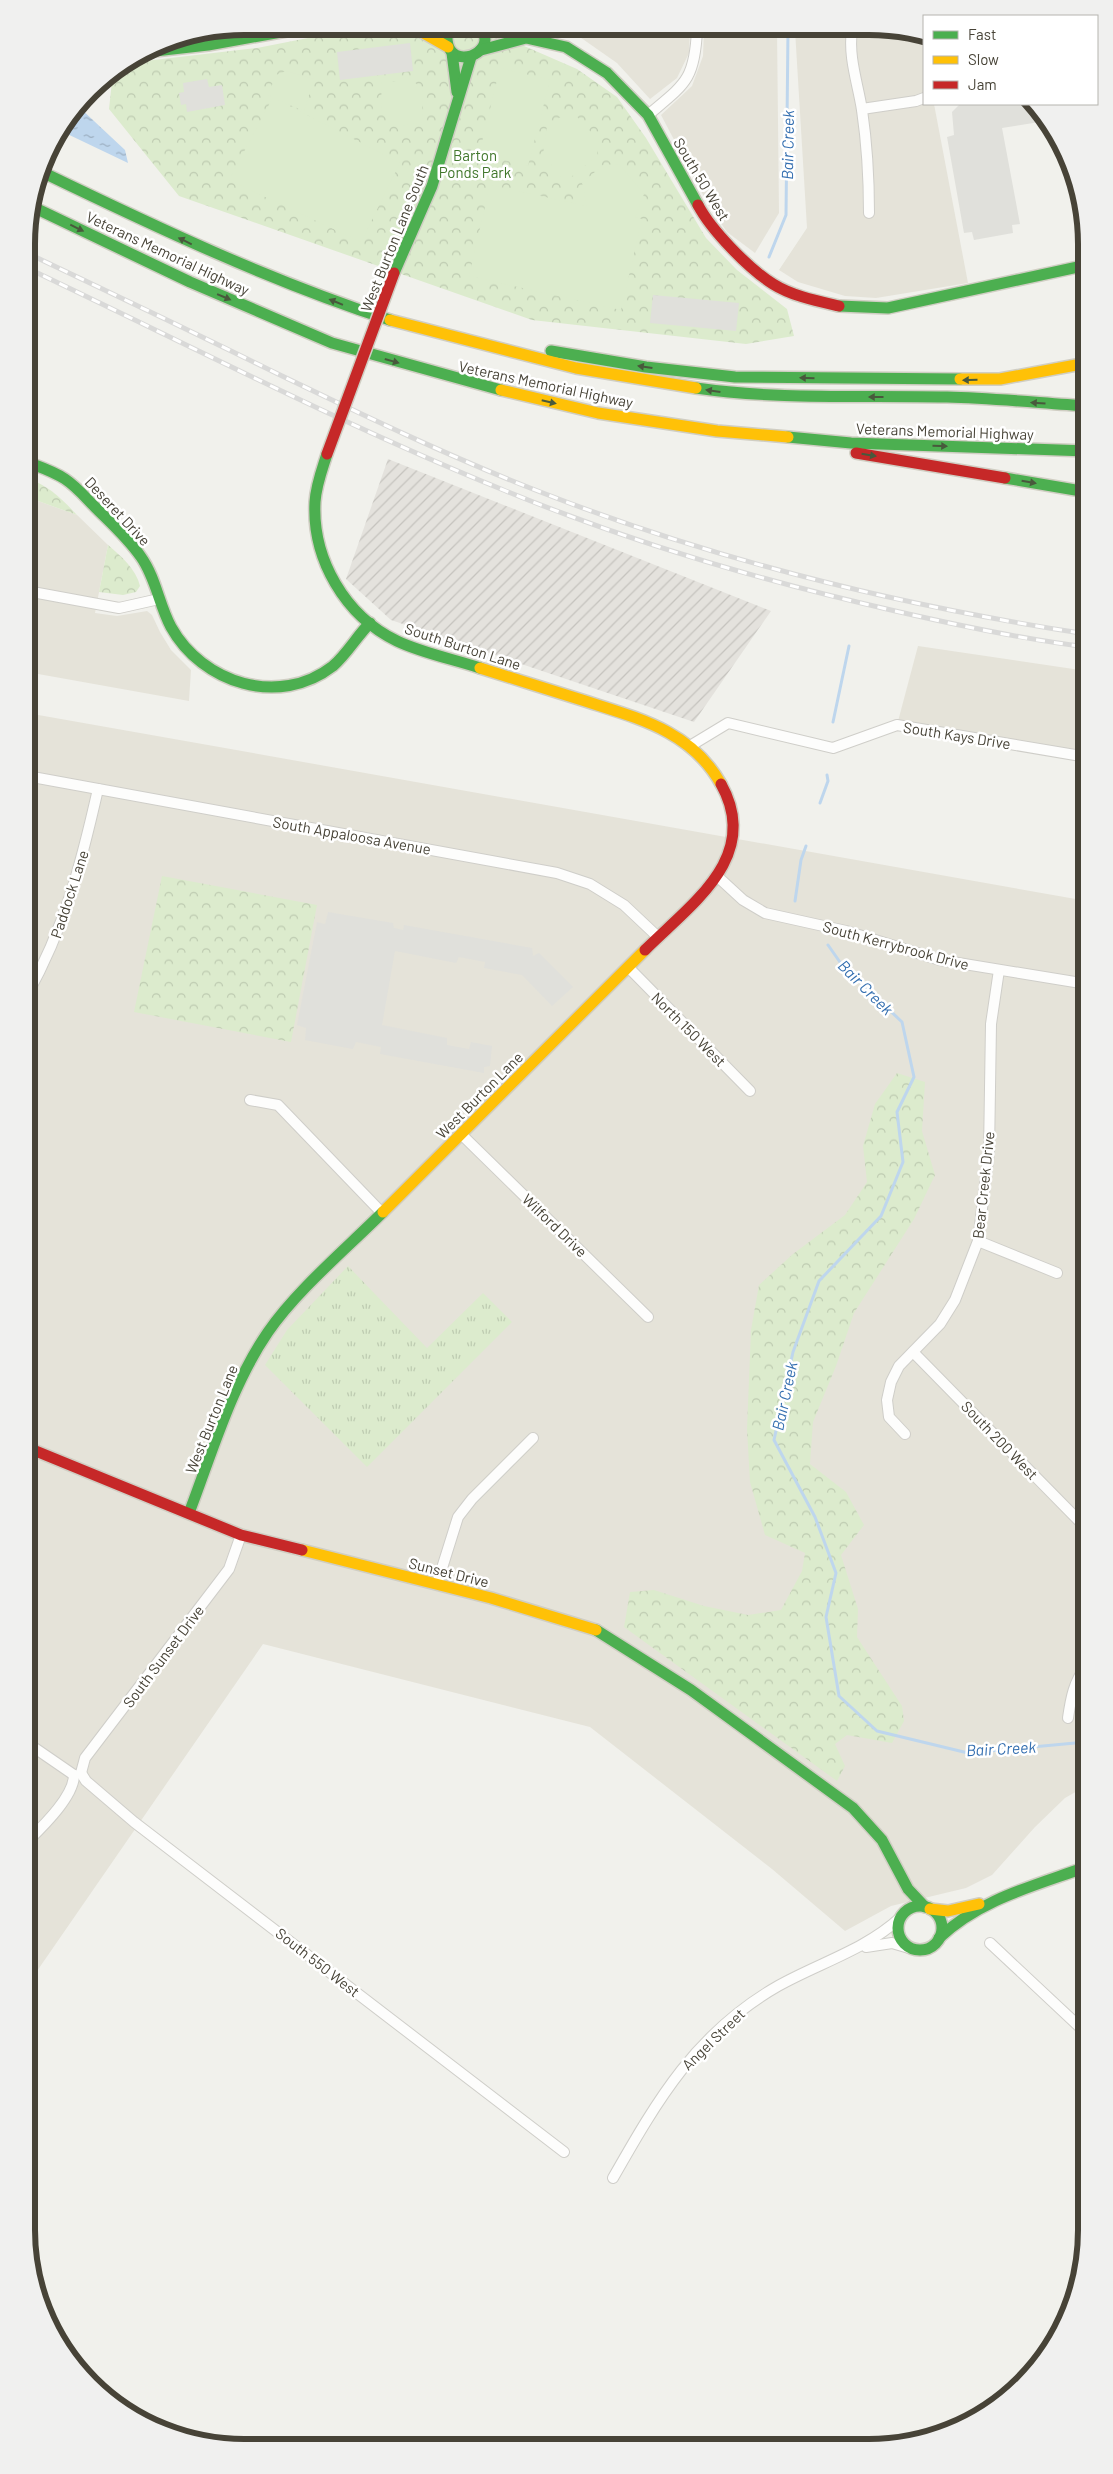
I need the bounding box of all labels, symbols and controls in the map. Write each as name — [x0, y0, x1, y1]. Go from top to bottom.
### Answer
legend — [923, 15, 1098, 105]
text: Fast — [968, 25, 996, 43]
text: Slow — [968, 50, 999, 68]
text: Jam — [968, 75, 997, 93]
water label: Bair Creek — [777, 110, 797, 180]
street label: South 50 West — [670, 134, 734, 224]
park label: Barton Ponds Park — [439, 146, 512, 181]
street label: West Burton Lane South — [356, 162, 432, 314]
street label: Veterans Memorial Highway — [84, 207, 253, 299]
one-way arrow — [70, 224, 84, 232]
one-way arrow — [178, 237, 192, 245]
one-way arrow — [217, 293, 231, 301]
one-way arrow — [328, 298, 343, 306]
one-way arrow — [384, 357, 399, 365]
street label: Veterans Memorial Highway — [457, 357, 635, 411]
one-way arrow — [637, 363, 653, 371]
one-way arrow — [799, 374, 815, 382]
one-way arrow — [961, 376, 977, 384]
one-way arrow — [705, 386, 721, 394]
one-way arrow — [867, 393, 883, 401]
one-way arrow — [541, 398, 557, 406]
one-way arrow — [1030, 398, 1046, 406]
street label: Veterans Memorial Highway — [856, 419, 1034, 443]
one-way arrow — [932, 442, 948, 450]
one-way arrow — [861, 451, 877, 459]
street label: Deseret Drive — [82, 473, 154, 549]
one-way arrow — [1021, 479, 1037, 487]
street label: South Burton Lane — [403, 619, 523, 673]
street label: South Kays Drive — [902, 718, 1012, 752]
street label: South Appaloosa Avenue — [272, 812, 432, 858]
street label: Paddock Lane — [46, 848, 92, 940]
street label: South Kerrybrook Drive — [821, 917, 971, 973]
water label: Bair Creek — [835, 956, 898, 1019]
street label: North 150 West — [648, 988, 730, 1070]
street label: West Burton Lane — [432, 1048, 526, 1142]
street label: Bear Creek Drive — [968, 1130, 998, 1240]
street label: Wilford Drive — [519, 1190, 591, 1260]
water label: Bair Creek — [767, 1360, 801, 1432]
street label: West Burton Lane — [181, 1362, 241, 1476]
street label: South 200 West — [958, 1397, 1042, 1483]
street label: Sunset Drive — [407, 1553, 491, 1591]
street label: South Sunset Drive — [119, 1601, 207, 1711]
water label: Bair Creek — [966, 1737, 1037, 1759]
street label: South 550 West — [273, 1924, 363, 2000]
street label: Angel Street — [678, 2005, 748, 2073]

